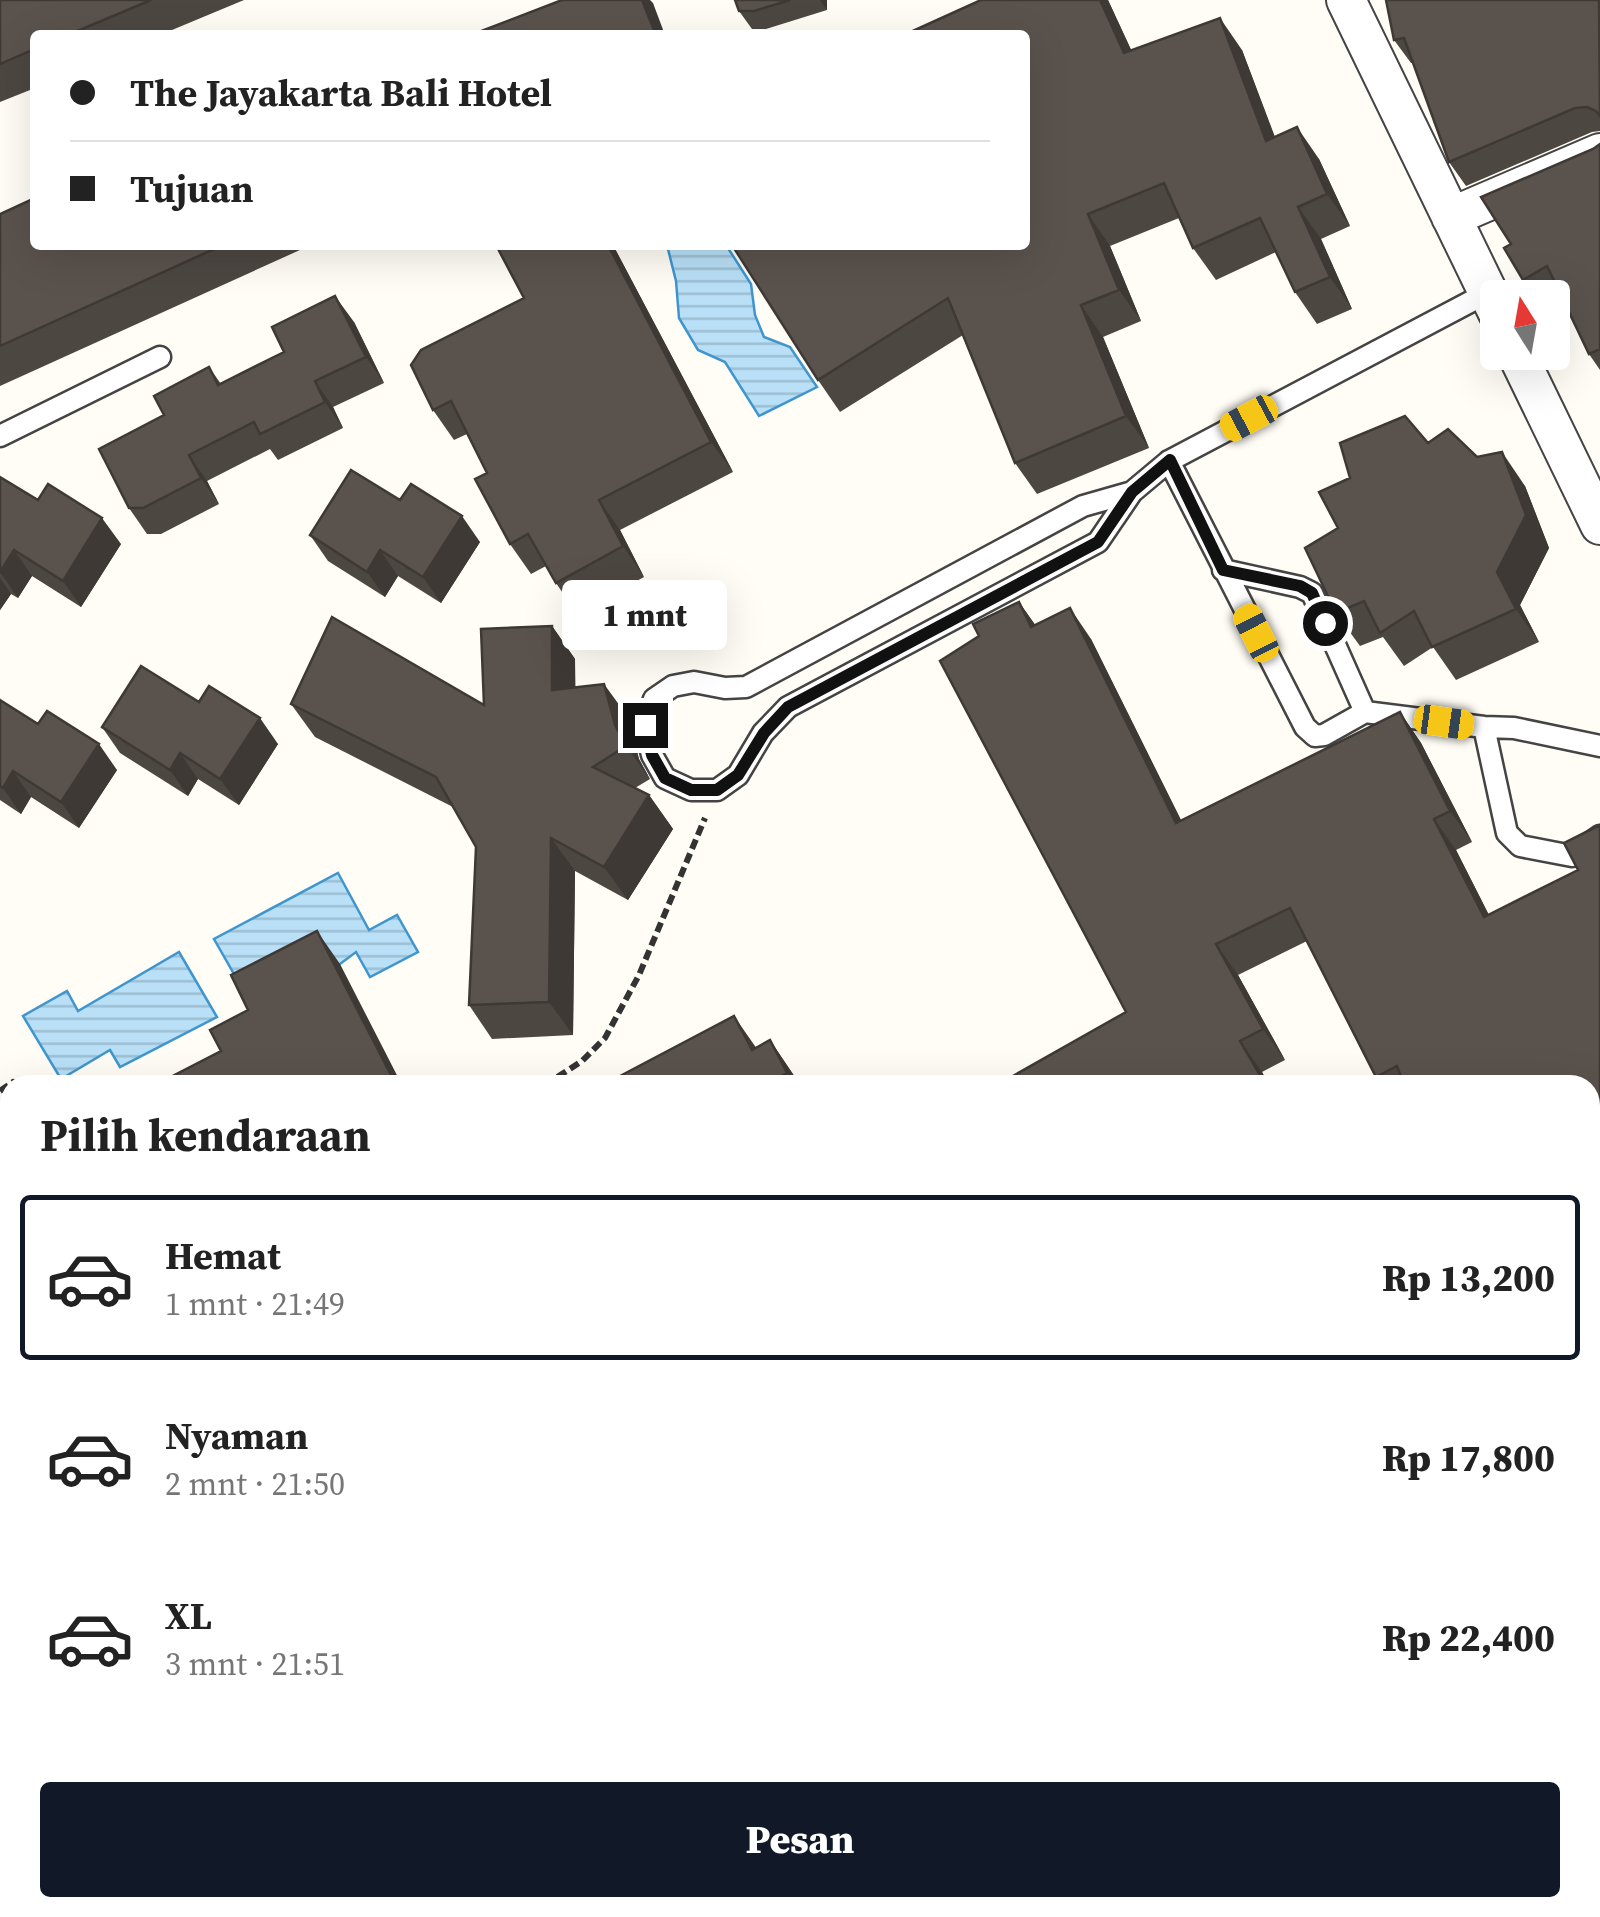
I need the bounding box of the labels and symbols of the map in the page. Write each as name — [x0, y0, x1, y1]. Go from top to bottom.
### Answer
north arrow — [1480, 280, 1570, 370]
car — [1215, 391, 1283, 445]
callout: 1 mnt — [562, 580, 728, 650]
car — [1229, 599, 1283, 667]
route start — [1303, 601, 1348, 646]
route end — [623, 703, 668, 748]
car — [1412, 703, 1476, 741]

